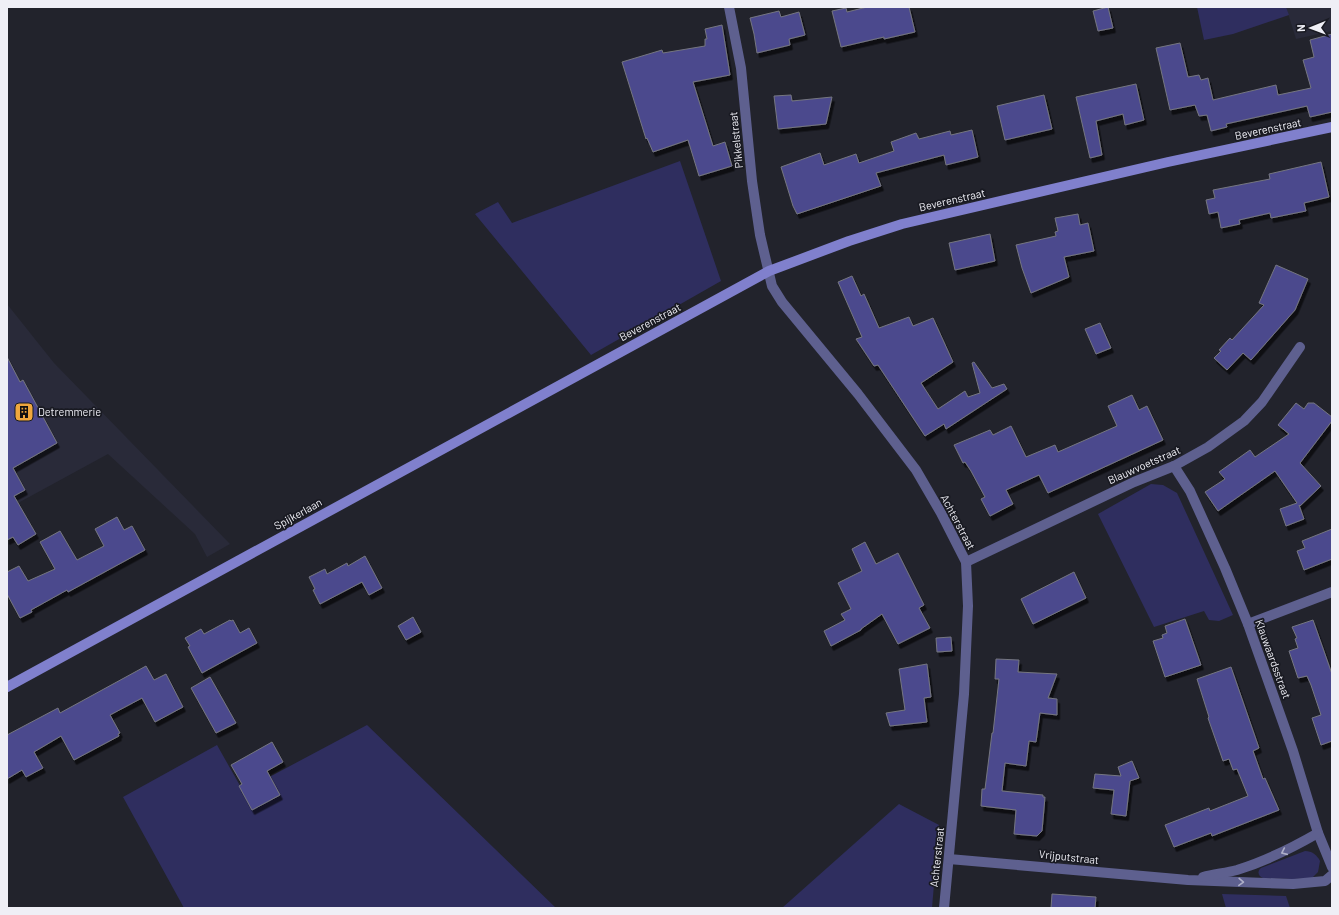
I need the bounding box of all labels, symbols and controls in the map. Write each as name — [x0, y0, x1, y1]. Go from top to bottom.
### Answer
north arrow — [1291, 8, 1331, 48]
text: N — [1294, 24, 1307, 32]
street label: Pikkelstraat — [726, 111, 745, 169]
street label: Beverenstraat — [1233, 115, 1302, 142]
street label: Beverenstraat — [917, 186, 986, 213]
street label: Beverenstraat — [617, 300, 683, 343]
building icon: Detremmerie — [13, 401, 35, 423]
place label: Detremmerie — [38, 405, 101, 418]
street label: Blauwvoetstraat — [1105, 443, 1182, 486]
street label: Achterstraat — [939, 492, 978, 551]
street label: Spijkerlaan — [271, 495, 324, 532]
street label: Klauwaardsstraat — [1253, 617, 1294, 700]
street label: Achterstraat — [927, 826, 946, 888]
street label: Vrijputstraat — [1038, 847, 1100, 866]
one-way arrow — [1281, 847, 1288, 855]
one-way arrow — [1238, 877, 1244, 886]

